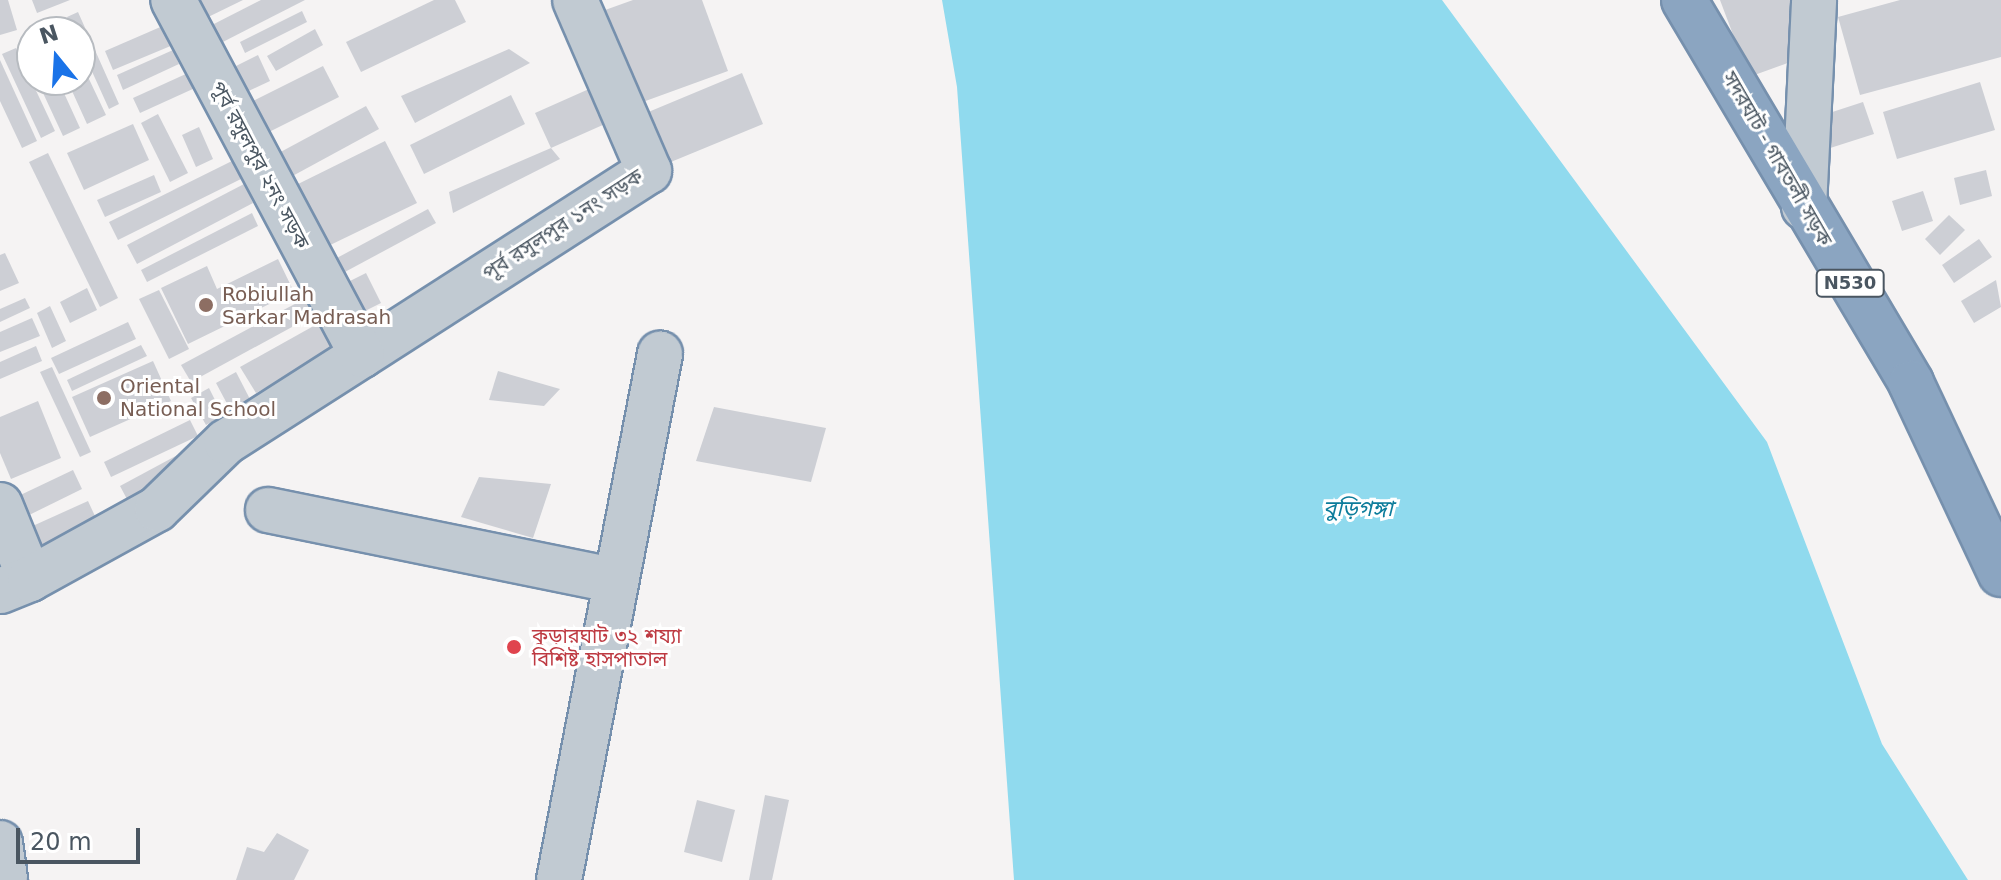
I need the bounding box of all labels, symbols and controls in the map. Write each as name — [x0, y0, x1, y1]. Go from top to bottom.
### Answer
north arrow — [16, 16, 96, 96]
text: N — [36, 20, 62, 49]
street label: সদরঘাট - গাবতলী সড়ক — [1717, 67, 1837, 251]
street label: পূর্ব রসুলপুর ২নং সড়ক — [206, 77, 314, 253]
street label: পূর্ব রসুলপুর ১নং সড়ক — [478, 164, 648, 286]
road number: N530 — [1814, 269, 1886, 297]
place label: Robiullah Sarkar Madrasah — [222, 282, 391, 329]
marker: Robiullah Sarkar Madrasah — [197, 296, 215, 314]
place label: Oriental National School — [120, 374, 276, 421]
marker: Oriental National School — [95, 389, 113, 407]
water label: বুড়িগঙ্গা — [1323, 496, 1393, 522]
place label: কুড়ারঘাট ৩২ শয্যা বিশিষ্ট হাসপাতাল — [532, 624, 682, 671]
marker: কুড়ারঘাট ৩২ শয্যা বিশিষ্ট হাসপাতাল — [503, 636, 525, 658]
scale bar — [20, 812, 144, 862]
text: 20 m — [30, 828, 92, 856]

